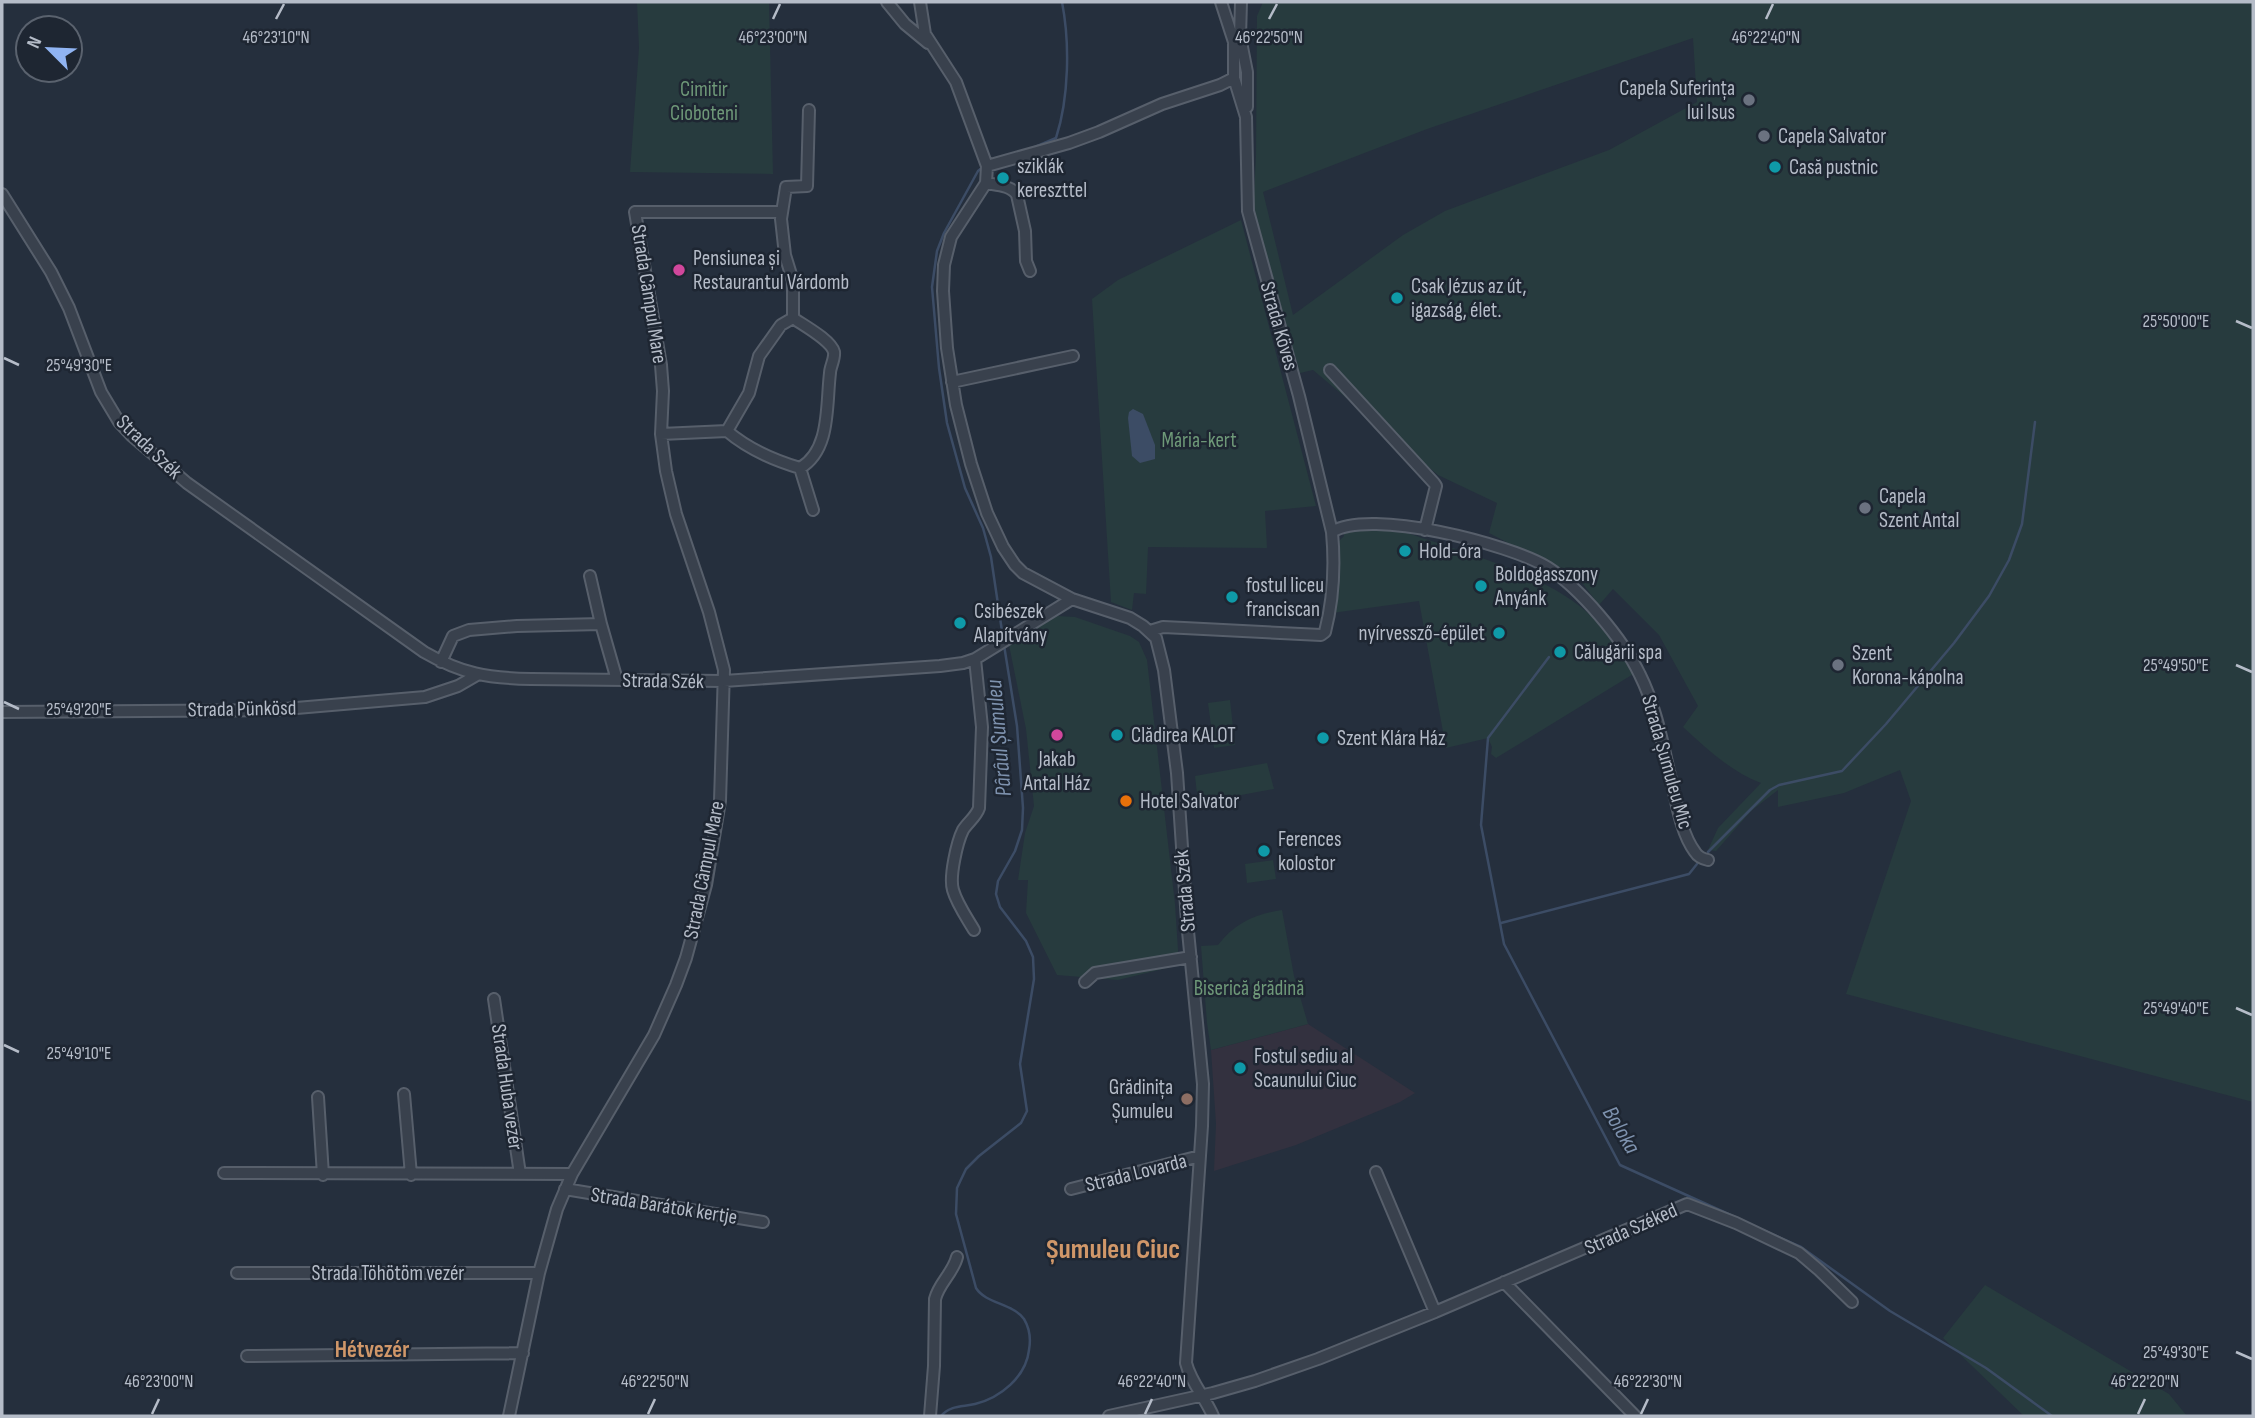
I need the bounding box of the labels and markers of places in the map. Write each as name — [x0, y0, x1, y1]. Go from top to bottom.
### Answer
place label: Capela Suferința lui Isus — [1619, 76, 1735, 125]
marker: Capela Suferința lui Isus — [1741, 92, 1757, 108]
place label: Capela Salvator — [1778, 124, 1886, 149]
marker: Capela Salvator — [1756, 128, 1772, 144]
place label: sziklák kereszttel — [1017, 154, 1087, 203]
place label: Casă pustnic — [1789, 155, 1879, 180]
marker: Casă pustnic — [1767, 159, 1783, 175]
marker: sziklák kereszttel — [995, 170, 1011, 186]
place label: Pensiunea și Restaurantul Várdomb — [693, 246, 849, 295]
marker: Pensiunea și Restaurantul Várdomb — [671, 262, 687, 278]
place label: Csak Jézus az út, igazság, élet. — [1411, 274, 1526, 323]
marker: Csak Jézus az út, igazság, élet. — [1389, 290, 1405, 306]
place label: Capela Szent Antal — [1879, 484, 1959, 533]
marker: Capela Szent Antal — [1857, 500, 1873, 516]
place label: Hold-óra — [1419, 539, 1481, 564]
marker: Hold-óra — [1397, 543, 1413, 559]
place label: Boldogasszony Anyánk — [1494, 562, 1598, 611]
place label: fostul liceu franciscan — [1246, 573, 1324, 622]
marker: Boldogasszony Anyánk — [1473, 578, 1489, 594]
marker: fostul liceu franciscan — [1224, 589, 1240, 605]
place label: Csibészek Alapítvány — [973, 599, 1047, 648]
marker: Csibészek Alapítvány — [952, 615, 968, 631]
place label: nyírvessző-épület — [1359, 621, 1485, 646]
marker: nyírvessző-épület — [1491, 625, 1507, 641]
place label: Călugării spa — [1574, 640, 1662, 665]
place label: Szent Korona-kápolna — [1852, 641, 1964, 690]
marker: Călugării spa — [1552, 644, 1568, 660]
marker: Szent Korona-kápolna — [1830, 657, 1846, 673]
place label: Clădirea KALOT — [1131, 723, 1236, 748]
place label: Szent Klára Ház — [1337, 726, 1446, 751]
marker: Jakab Antal Ház — [1049, 727, 1065, 743]
marker: Clădirea KALOT — [1109, 727, 1125, 743]
marker: Szent Klára Ház — [1315, 730, 1331, 746]
place label: Jakab Antal Ház — [1023, 747, 1091, 796]
place label: Hotel Salvator — [1140, 789, 1239, 814]
marker: Hotel Salvator — [1118, 793, 1134, 809]
place label: Ferences kolostor — [1278, 827, 1342, 876]
marker: Ferences kolostor — [1256, 843, 1272, 859]
place label: Fostul sediu al Scaunului Ciuc — [1254, 1044, 1357, 1093]
marker: Fostul sediu al Scaunului Ciuc — [1232, 1060, 1248, 1076]
place label: Grădinița Șumuleu — [1109, 1075, 1173, 1124]
marker: Grădinița Șumuleu — [1179, 1091, 1195, 1107]

